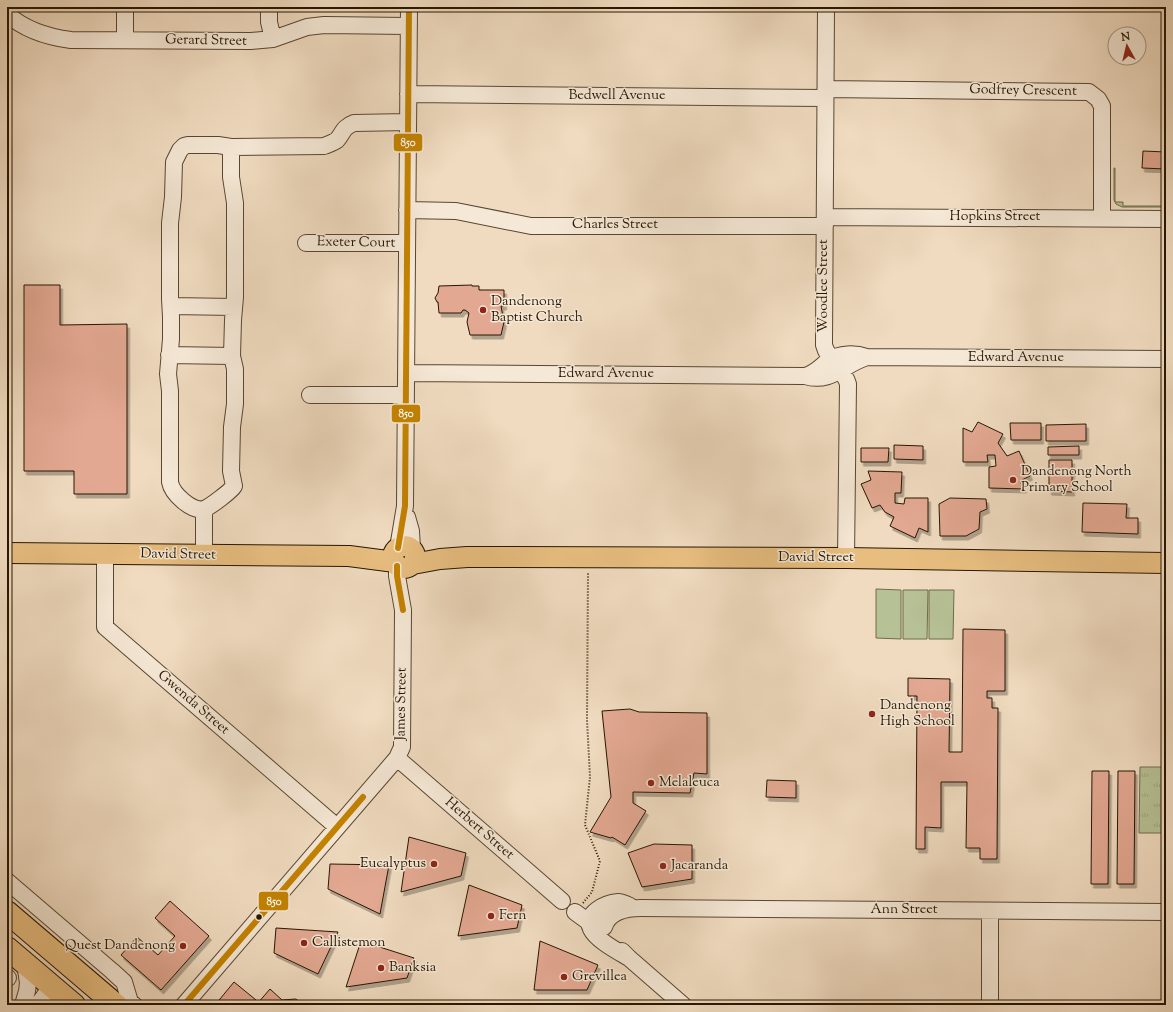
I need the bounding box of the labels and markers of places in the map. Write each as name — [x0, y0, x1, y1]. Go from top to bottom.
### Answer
place label: Dandenong Baptist Church — [491, 292, 583, 328]
marker: Dandenong Baptist Church — [478, 305, 488, 315]
place label: Dandenong North Primary School — [1021, 462, 1132, 498]
marker: Dandenong North Primary School — [1008, 475, 1018, 485]
place label: Dandenong High School — [880, 696, 955, 732]
marker: Dandenong High School — [867, 709, 877, 719]
place label: Melaleuca — [659, 773, 720, 793]
marker: Melaleuca — [646, 778, 656, 788]
place label: Eucalyptus — [360, 854, 426, 874]
place label: Jacaranda — [670, 856, 729, 876]
marker: Eucalyptus — [429, 859, 439, 869]
marker: Jacaranda — [658, 861, 668, 871]
place label: Fern — [499, 906, 527, 926]
marker: Fern — [486, 911, 496, 921]
unlabelled marker — [254, 912, 264, 922]
place label: Callistemon — [312, 933, 386, 953]
place label: Quest Dandenong — [65, 936, 175, 956]
marker: Callistemon — [299, 938, 309, 948]
marker: Quest Dandenong — [178, 941, 188, 951]
place label: Banksia — [389, 958, 437, 978]
marker: Banksia — [376, 963, 386, 973]
place label: Grevillea — [572, 967, 628, 987]
marker: Grevillea — [559, 972, 569, 982]

